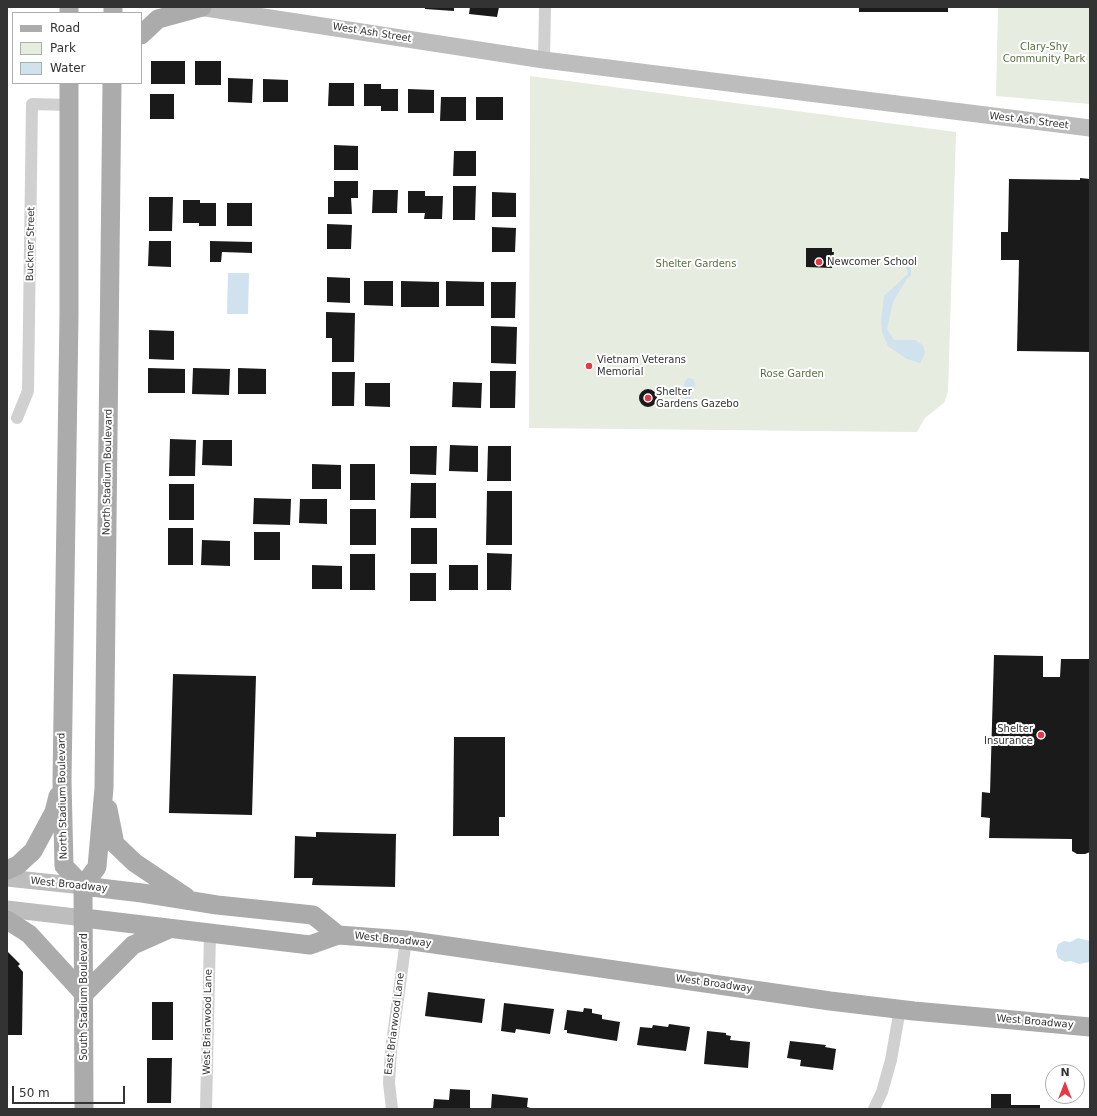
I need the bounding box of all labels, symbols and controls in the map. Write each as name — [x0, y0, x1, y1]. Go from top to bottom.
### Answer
legend — [12, 12, 142, 84]
text: Road — [50, 21, 80, 35]
street label: West Ash Street — [332, 21, 412, 45]
text: Park — [50, 41, 76, 55]
park label: Clary-Shy Community Park — [1003, 41, 1085, 64]
text: Water — [50, 61, 85, 75]
street label: West Ash Street — [989, 110, 1069, 132]
street label: Buckner Street — [24, 207, 38, 281]
place label: Newcomer School — [827, 256, 917, 268]
marker: Newcomer School — [814, 257, 824, 267]
park label: Shelter Gardens — [656, 258, 736, 270]
place label: Vietnam Veterans Memorial — [597, 354, 686, 378]
marker: Vietnam Veterans Memorial — [584, 361, 594, 371]
park label: Rose Garden — [760, 368, 824, 380]
place label: Shelter Gardens Gazebo — [656, 386, 739, 410]
marker: Shelter Gardens Gazebo — [643, 393, 653, 403]
street label: North Stadium Boulevard — [101, 409, 115, 535]
place label: Shelter Insurance — [984, 723, 1033, 746]
marker: Shelter Insurance — [1036, 730, 1046, 740]
street label: North Stadium Boulevard — [56, 733, 70, 859]
street label: West Broadway — [30, 875, 108, 895]
street label: West Broadway — [354, 930, 432, 950]
street label: South Stadium Boulevard — [78, 933, 90, 1061]
street label: West Briarwood Lane — [201, 969, 215, 1075]
street label: East Briarwood Lane — [383, 972, 407, 1076]
street label: West Broadway — [675, 973, 753, 995]
street label: West Broadway — [996, 1013, 1074, 1031]
north arrow — [1045, 1064, 1085, 1104]
text: N — [1060, 1066, 1070, 1079]
scale bar — [14, 1078, 127, 1104]
text: 50 m — [19, 1086, 50, 1100]

